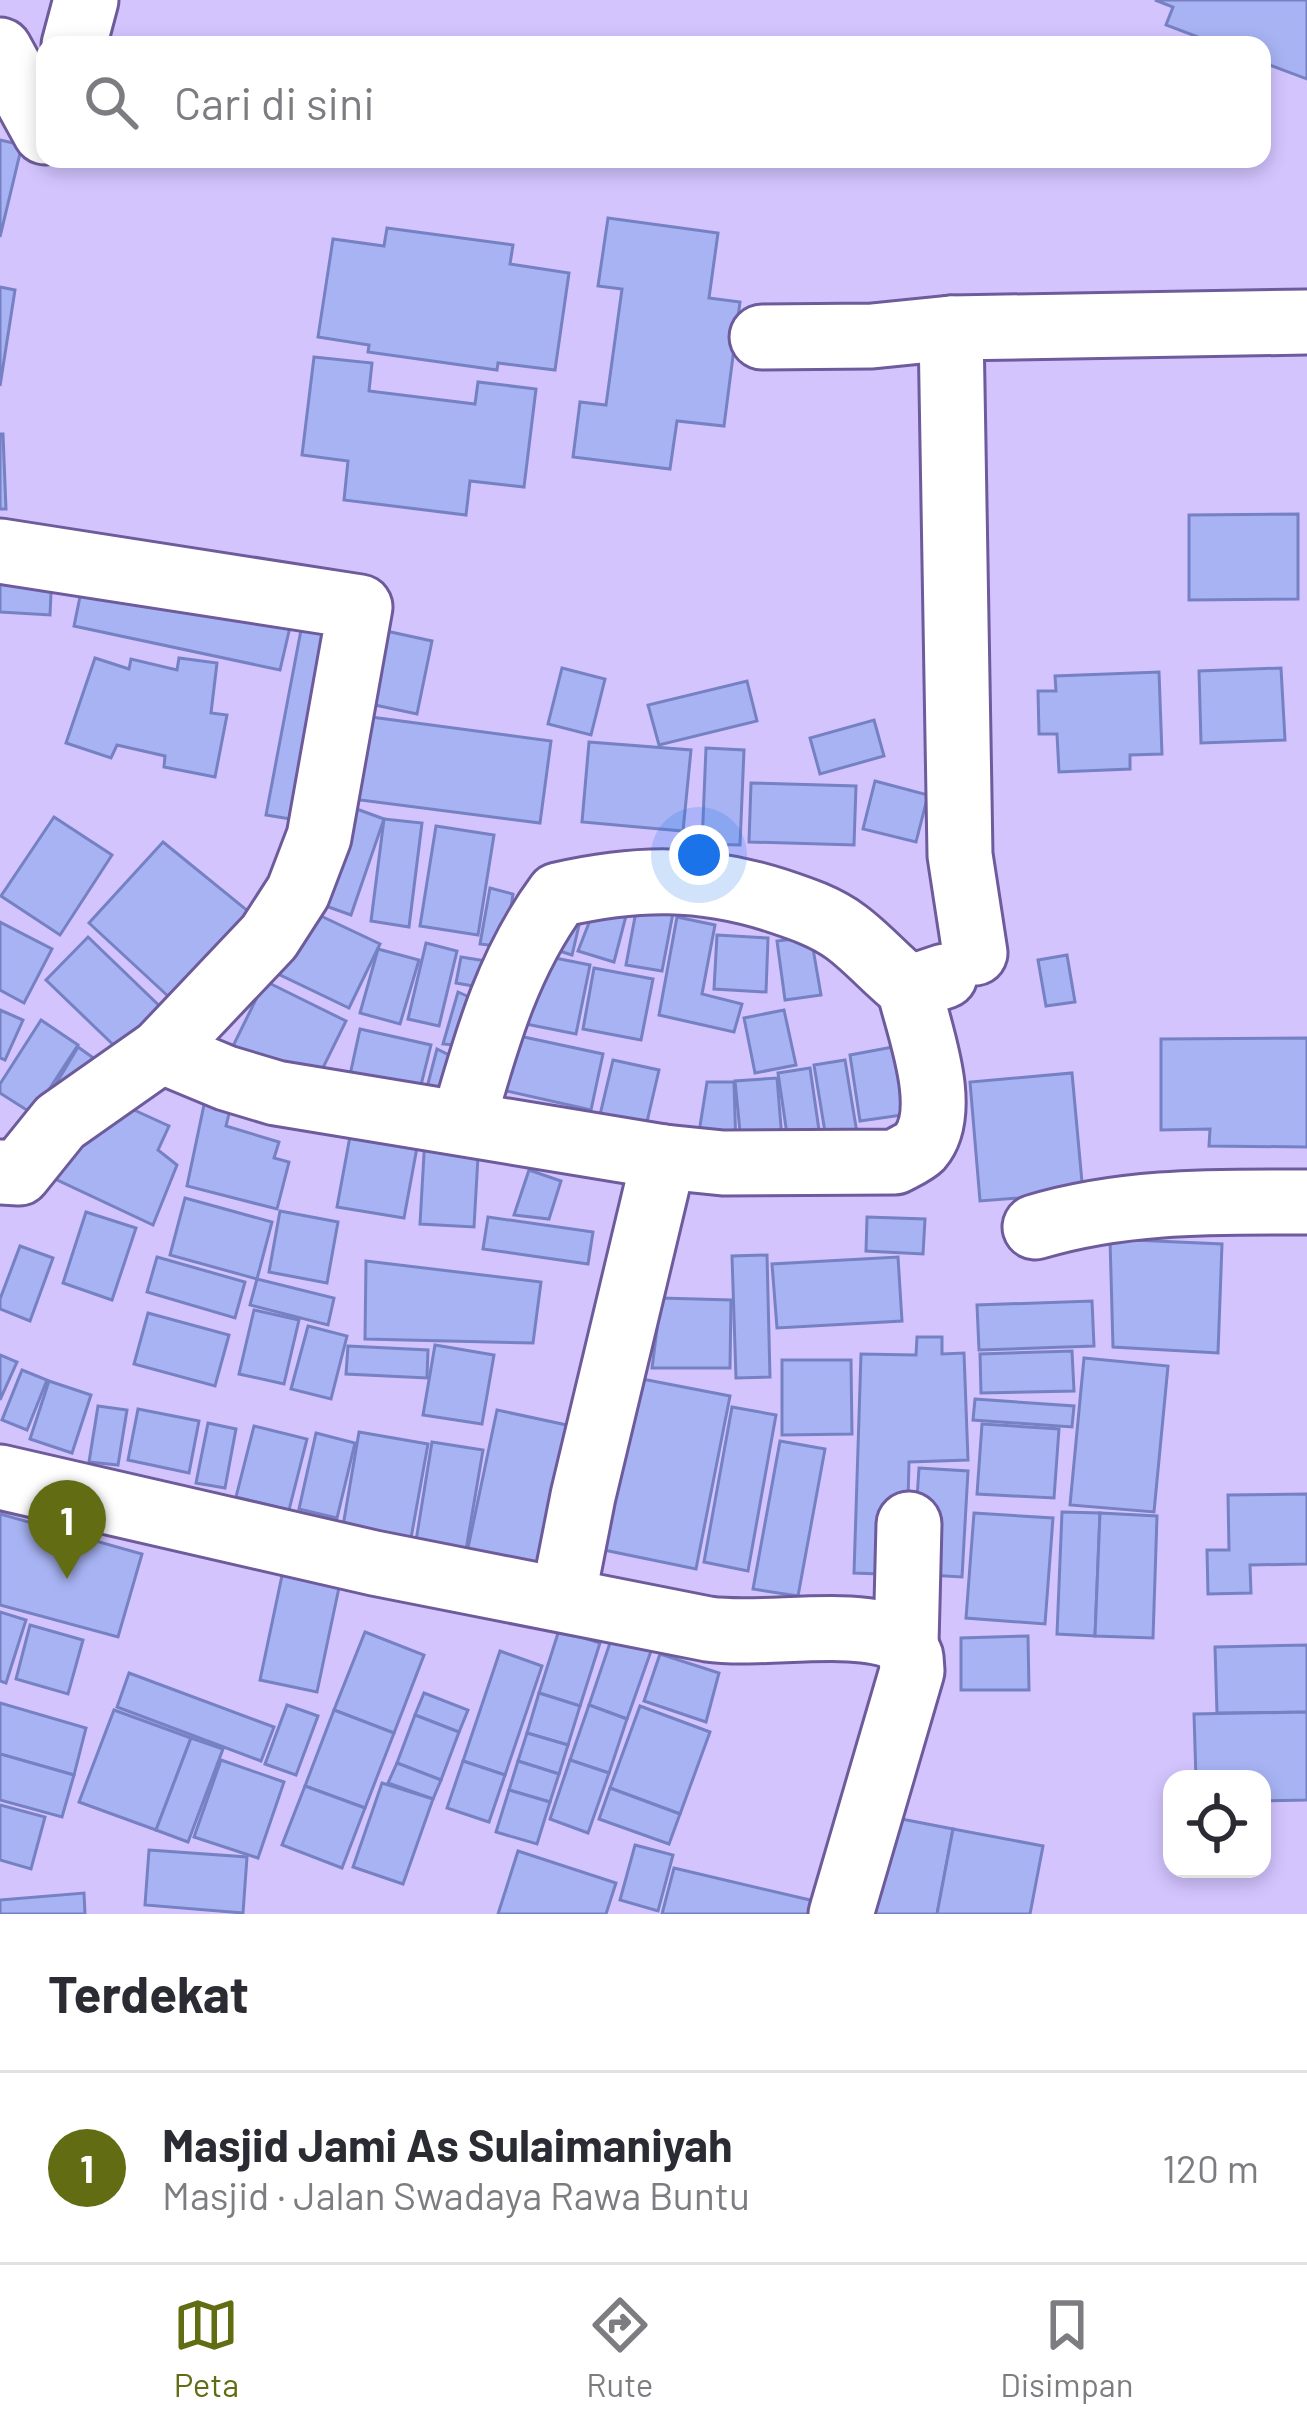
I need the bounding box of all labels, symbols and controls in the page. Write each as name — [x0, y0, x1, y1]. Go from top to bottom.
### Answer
search box — [36, 36, 1271, 168]
icon: search — [78, 69, 144, 135]
text: Cari di sini — [174, 75, 375, 129]
your location — [669, 825, 729, 885]
pin: 1 — [28, 1480, 106, 1579]
map controls — [1163, 1770, 1271, 1878]
button: locate — [1163, 1770, 1271, 1878]
text: Terdekat — [48, 1962, 249, 2023]
text: Masjid Jami As Sulaimaniyah — [162, 2117, 733, 2171]
text: 1 — [80, 2144, 94, 2191]
text: 120 m — [1162, 2144, 1259, 2191]
text: Masjid · Jalan Swadaya Rawa Buntu — [162, 2171, 750, 2218]
tab: Peta — [173, 2292, 239, 2404]
tab: Rute — [586, 2292, 653, 2404]
tab: Disimpan — [1000, 2292, 1134, 2404]

